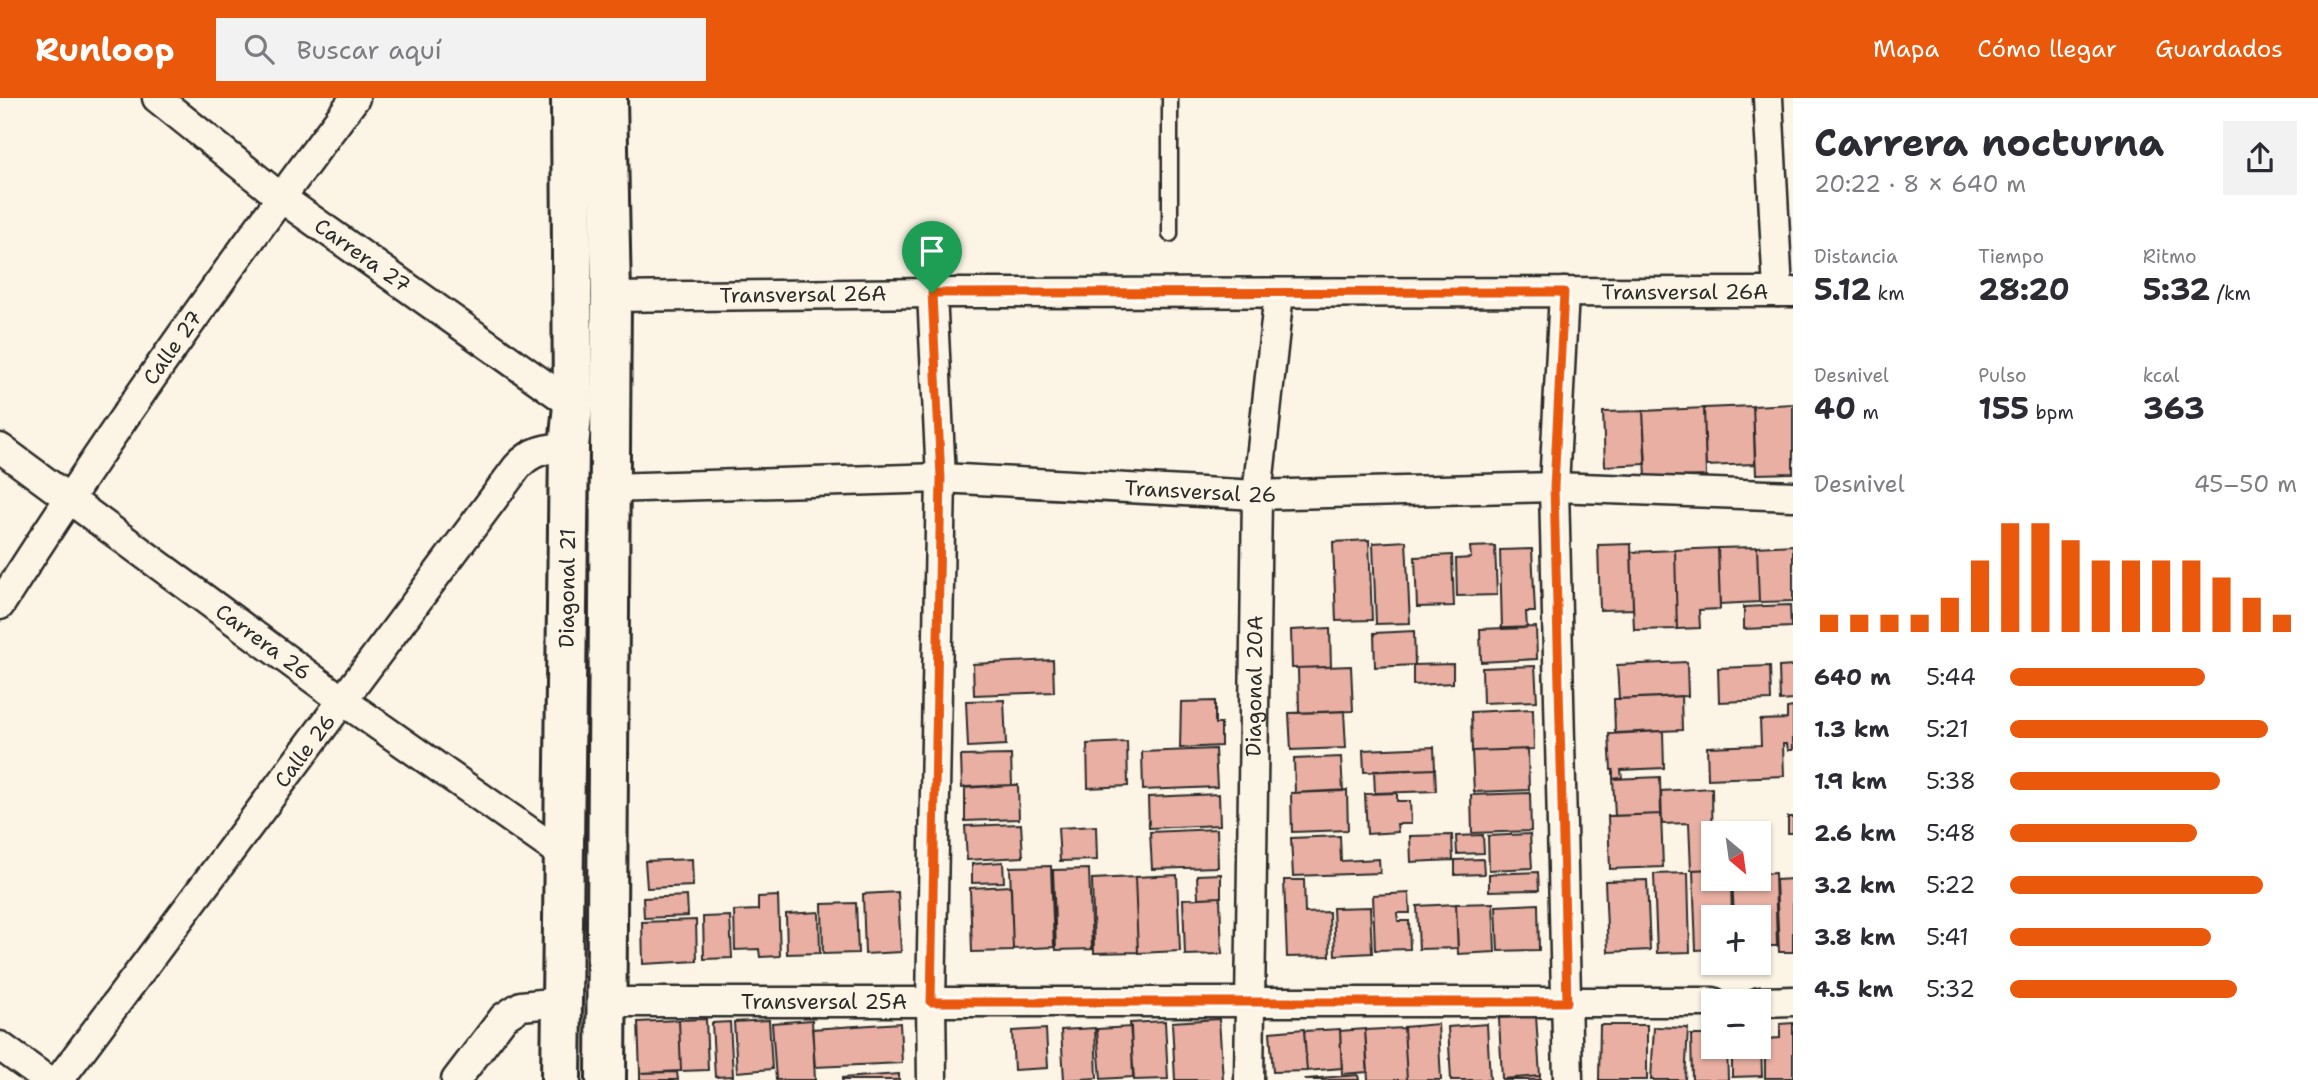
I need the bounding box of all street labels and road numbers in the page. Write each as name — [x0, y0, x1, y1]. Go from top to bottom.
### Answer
street label: Carrera 27 — [309, 212, 416, 299]
street label: Transversal 26A — [1602, 278, 1768, 306]
street label: Transversal 26A — [719, 280, 887, 310]
street label: Calle 27 — [137, 305, 209, 390]
street label: Transversal 26 — [1124, 474, 1277, 509]
street label: Diagonal 21 — [552, 528, 582, 648]
street label: Carrera 26 — [210, 597, 317, 687]
street label: Diagonal 20A — [1239, 615, 1269, 757]
street label: Calle 26 — [268, 708, 342, 793]
street label: Transversal 25A — [741, 988, 907, 1016]

